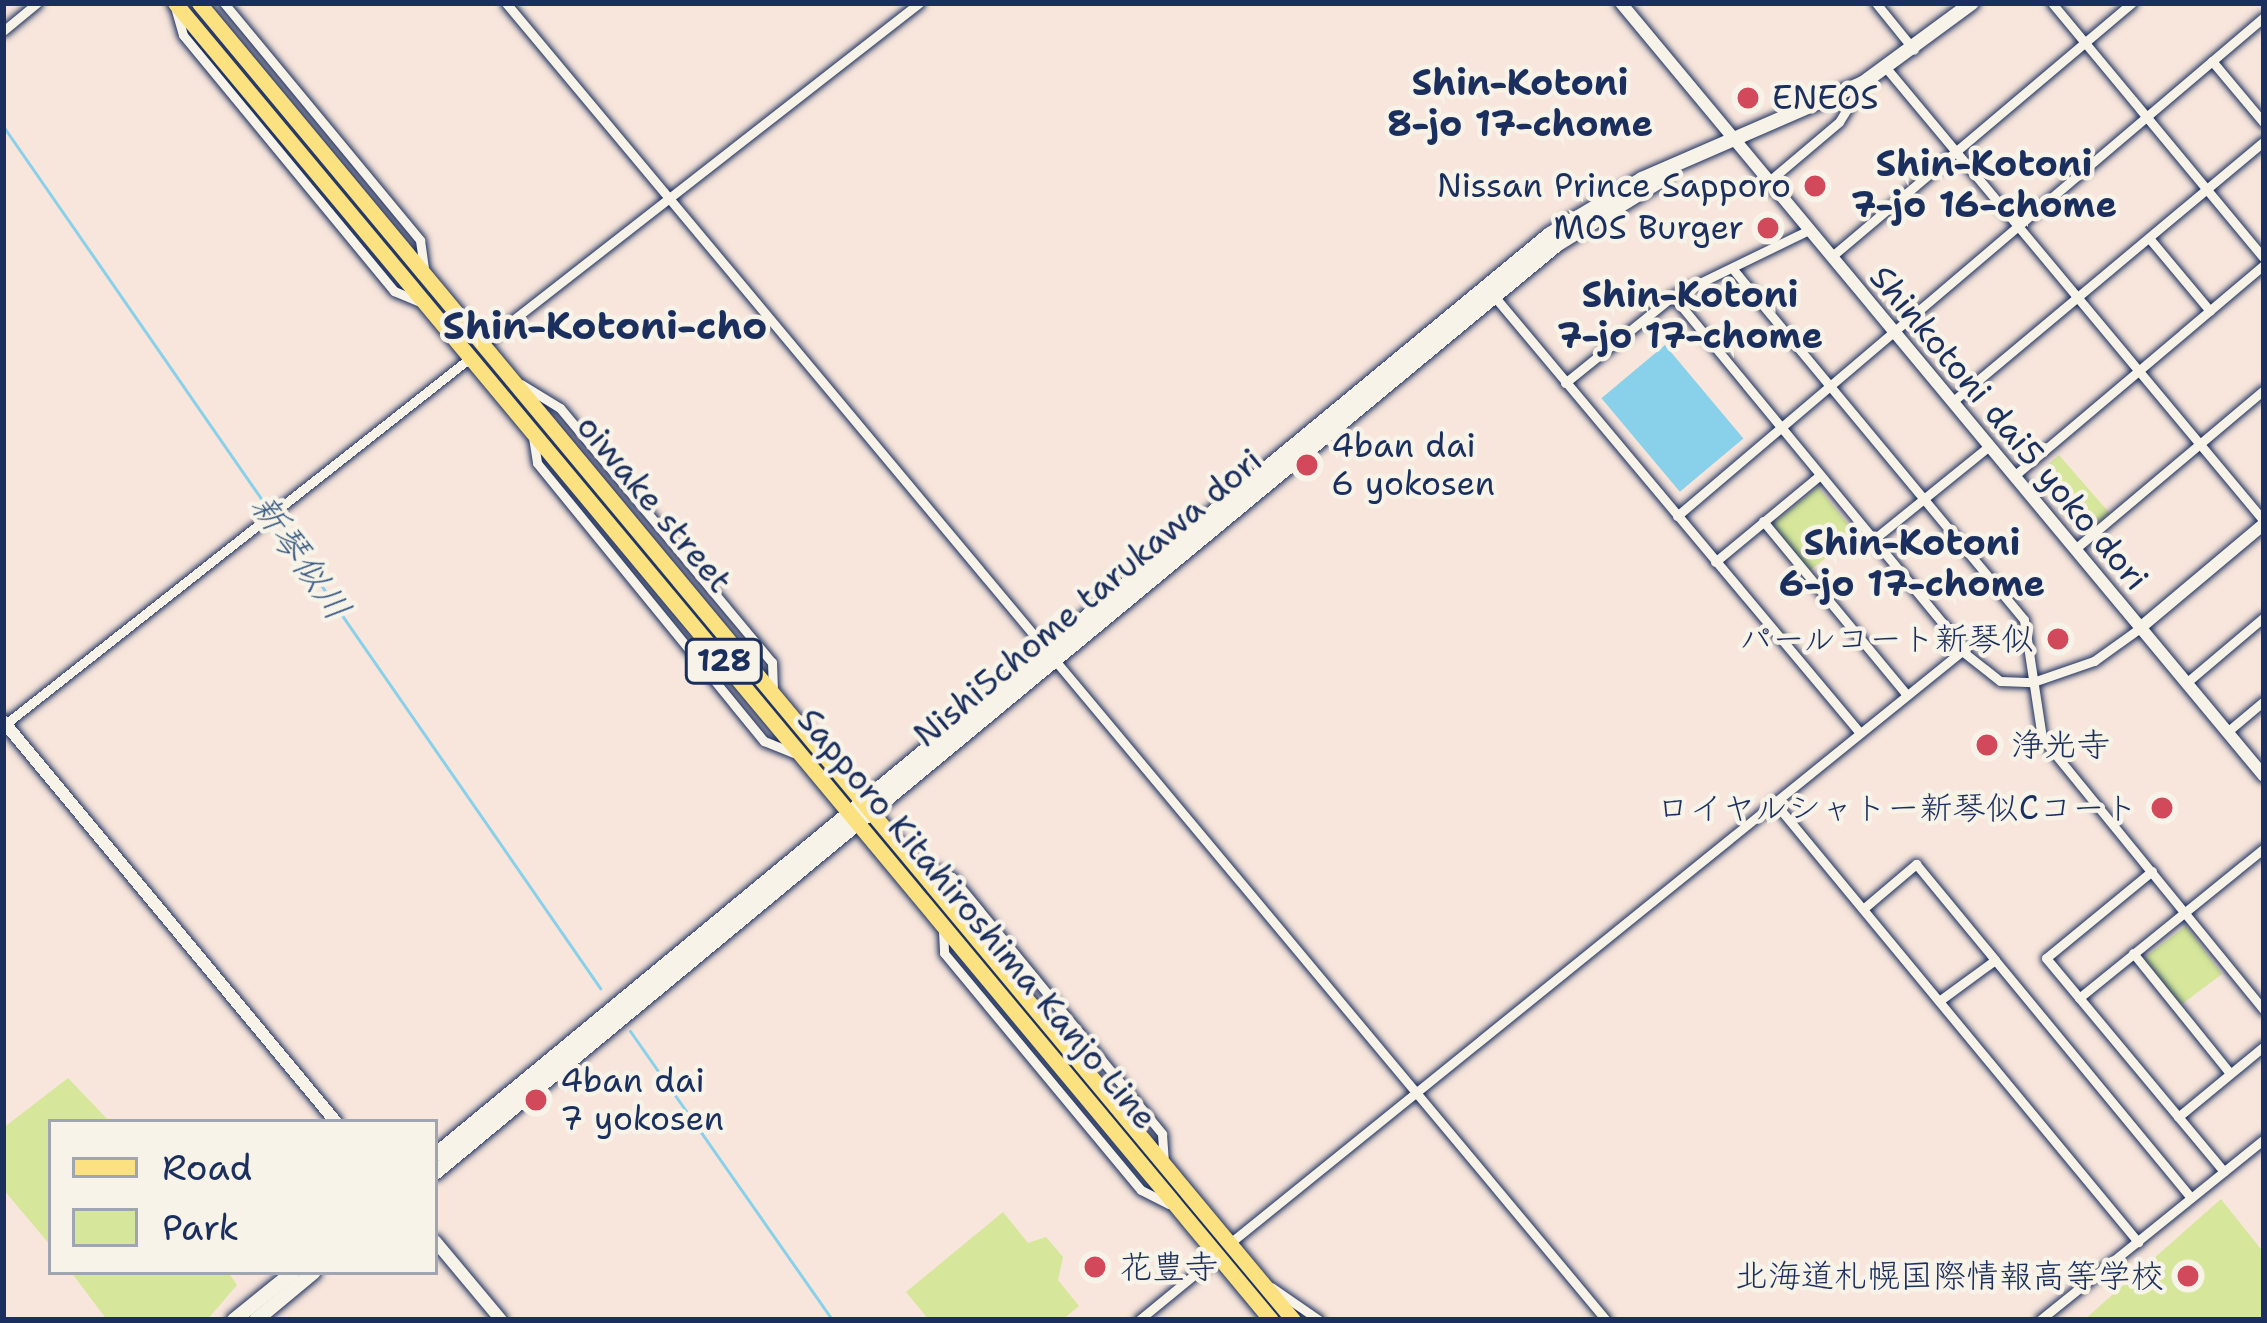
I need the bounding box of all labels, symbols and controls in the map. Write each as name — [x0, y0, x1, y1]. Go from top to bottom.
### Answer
district label: Shin-Kotoni 8-jo 17-chome — [1387, 60, 1653, 145]
place label: ENEOS — [1772, 78, 1879, 118]
marker: ENEOS — [1735, 85, 1761, 111]
district label: Shin-Kotoni 7-jo 16-chome — [1851, 141, 2117, 226]
place label: Nissan Prince Sapporo — [1437, 166, 1791, 206]
marker: Nissan Prince Sapporo — [1802, 173, 1828, 199]
place label: MOS Burger — [1553, 208, 1744, 248]
marker: MOS Burger — [1755, 215, 1781, 241]
street label: Shinkotoni dai5 yoko dori — [1862, 258, 2156, 598]
district label: Shin-Kotoni 7-jo 17-chome — [1557, 272, 1823, 357]
district label: Shin-Kotoni-cho — [443, 302, 767, 348]
street label: oiwake street — [568, 407, 740, 601]
place label: 4ban dai 6 yokosen — [1331, 426, 1495, 504]
street label: Nishi5chome tarukawa dori — [906, 441, 1270, 755]
marker: 4ban dai 6 yokosen — [1294, 452, 1320, 478]
water label: 新琴似川 — [242, 486, 360, 628]
district label: Shin-Kotoni 6-jo 17-chome — [1779, 520, 2045, 605]
place label: パールコート新琴似 — [1737, 619, 2034, 659]
marker: パールコート新琴似 — [2045, 626, 2071, 652]
road number: 128 — [682, 637, 766, 685]
street label: Sapporo Kitahiroshima Kanjo Line — [789, 700, 1165, 1138]
place label: 浄光寺 — [2011, 725, 2110, 765]
marker: 浄光寺 — [1974, 732, 2000, 758]
place label: ロイヤルシャトー新琴似Cコート — [1656, 788, 2138, 828]
marker: ロイヤルシャトー新琴似Cコート — [2149, 795, 2175, 821]
place label: 4ban dai 7 yokosen — [560, 1061, 724, 1139]
marker: 4ban dai 7 yokosen — [523, 1087, 549, 1113]
legend — [48, 1119, 438, 1275]
text: Road — [162, 1143, 252, 1192]
text: Park — [162, 1203, 239, 1252]
place label: 花豊寺 — [1119, 1247, 1218, 1287]
marker: 花豊寺 — [1082, 1254, 1108, 1280]
place label: 北海道札幌国際情報高等学校 — [1735, 1256, 2164, 1296]
marker: 北海道札幌国際情報高等学校 — [2175, 1263, 2201, 1289]

